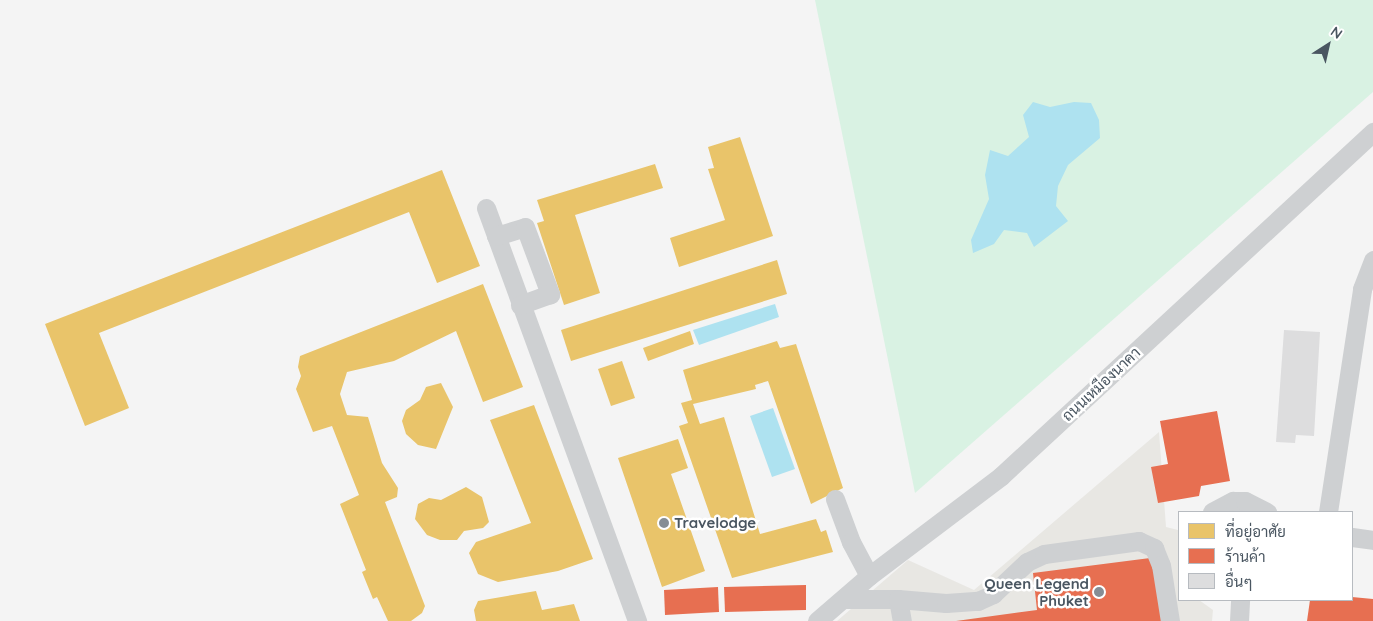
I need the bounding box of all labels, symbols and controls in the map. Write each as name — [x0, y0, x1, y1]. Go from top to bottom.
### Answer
north arrow — [1303, 20, 1353, 70]
text: N — [1327, 22, 1346, 43]
street label: ถนนเหมืองนาคา — [1058, 343, 1144, 425]
legend — [1178, 511, 1353, 601]
place label: Travelodge — [674, 514, 756, 532]
marker: Travelodge — [658, 517, 670, 529]
text: ที่อยู่อาศัย — [1225, 522, 1286, 541]
text: ร้านค้า — [1225, 547, 1265, 566]
text: อื่นๆ — [1225, 572, 1253, 591]
place label: Queen Legend Phuket — [984, 574, 1089, 609]
marker: Queen Legend Phuket — [1093, 586, 1105, 598]

